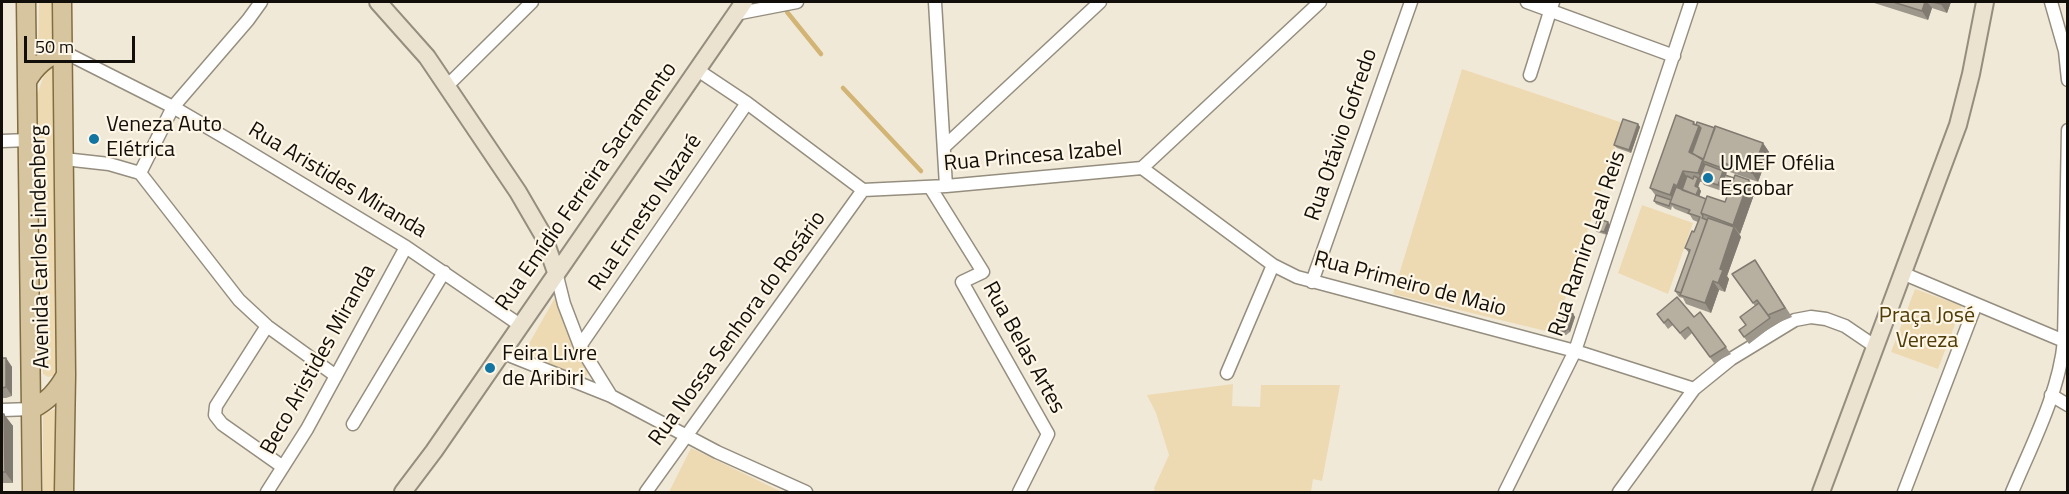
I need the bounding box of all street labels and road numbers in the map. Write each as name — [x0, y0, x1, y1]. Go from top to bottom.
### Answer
street label: Rua Otávio Gofredo — [1300, 45, 1384, 225]
street label: Rua Emídio Ferreira Sacramento — [491, 57, 683, 317]
street label: Rua Aristides Miranda — [243, 117, 431, 245]
street label: Avenida Carlos Lindenberg — [26, 125, 56, 369]
street label: Rua Ernesto Nazaré — [584, 130, 708, 296]
street label: Rua Princesa Izabel — [943, 136, 1123, 178]
street label: Rua Ramiro Leal Reis — [1544, 148, 1632, 340]
street label: Rua Nossa Senhora do Rosário — [644, 206, 832, 452]
street label: Rua Primeiro de Maio — [1311, 247, 1509, 323]
street label: Beco Aristides Miranda — [256, 260, 382, 460]
street label: Rua Belas Artes — [976, 277, 1070, 419]

